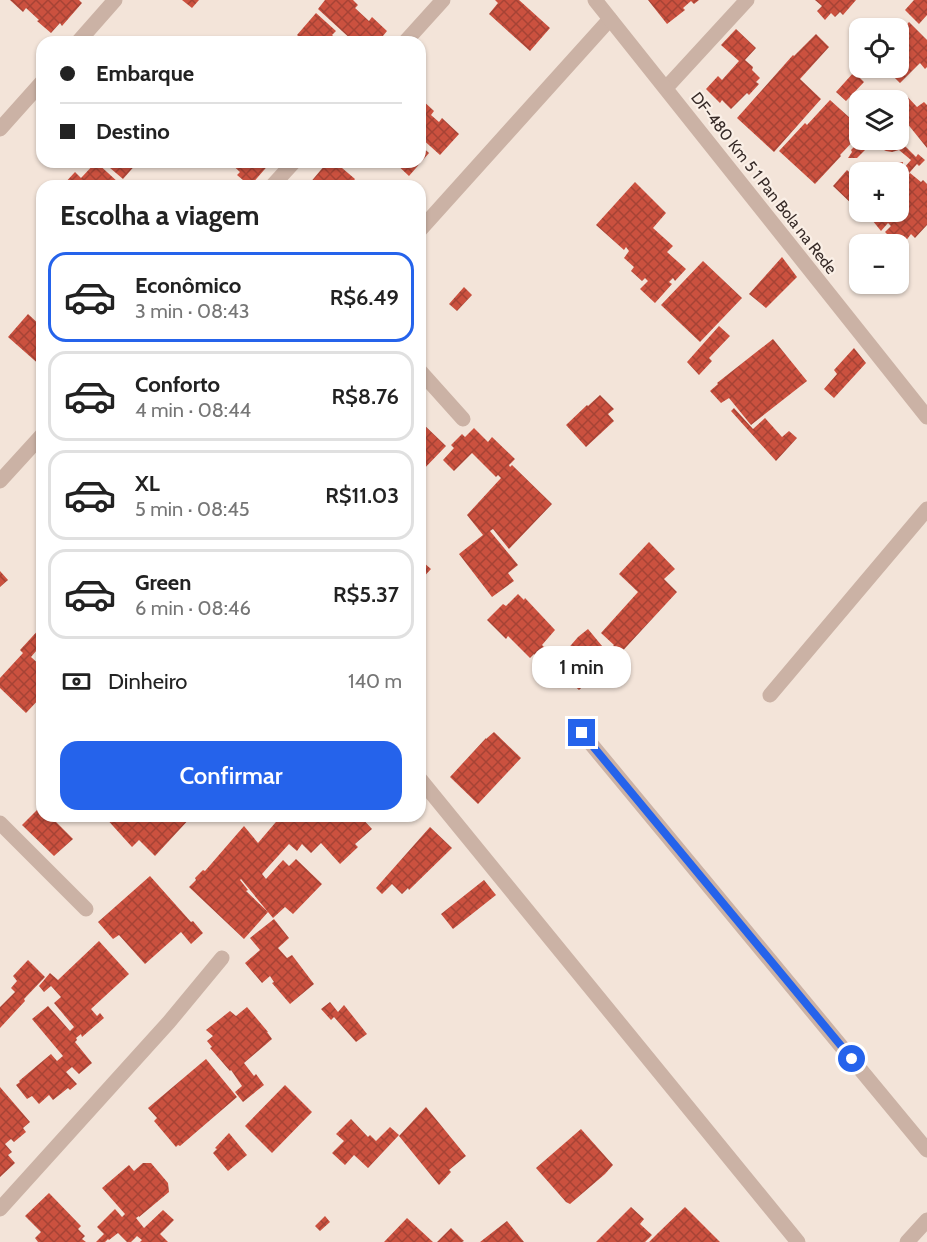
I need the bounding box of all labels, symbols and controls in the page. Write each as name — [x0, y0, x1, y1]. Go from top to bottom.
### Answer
map controls — [849, 18, 909, 294]
button: locate — [849, 18, 909, 78]
text: Embarque — [96, 60, 194, 87]
street label: DF-480 Km 5 1 Pan Bola na Rede — [687, 88, 841, 278]
button: layers — [849, 90, 909, 150]
text: Destino — [96, 118, 170, 145]
button: + — [849, 162, 909, 222]
text: Escolha a viagem — [60, 199, 259, 232]
button: − — [849, 234, 909, 294]
icon: car — [63, 270, 117, 324]
text: Econômico — [135, 272, 241, 299]
text: R$6.49 — [330, 284, 399, 311]
text: 3 min · 08:43 — [135, 299, 250, 323]
icon: car — [63, 369, 117, 423]
text: Conforto — [135, 371, 220, 398]
text: R$8.76 — [331, 383, 399, 410]
text: 4 min · 08:44 — [135, 398, 251, 422]
icon: car — [63, 468, 117, 522]
text: XL — [135, 470, 160, 497]
text: R$11.03 — [325, 482, 399, 509]
text: 5 min · 08:45 — [135, 497, 250, 521]
icon: car — [63, 567, 117, 621]
text: Green — [135, 569, 191, 596]
text: R$5.37 — [333, 581, 399, 608]
text: 6 min · 08:46 — [135, 596, 251, 620]
callout: 1 min — [532, 646, 632, 688]
text: 1 min — [559, 655, 604, 679]
icon: cash — [60, 665, 93, 698]
text: Dinheiro — [108, 668, 187, 695]
text: 140 m — [348, 669, 402, 693]
route end — [568, 719, 595, 746]
button: Confirmar — [60, 741, 402, 810]
route start — [838, 1045, 865, 1072]

